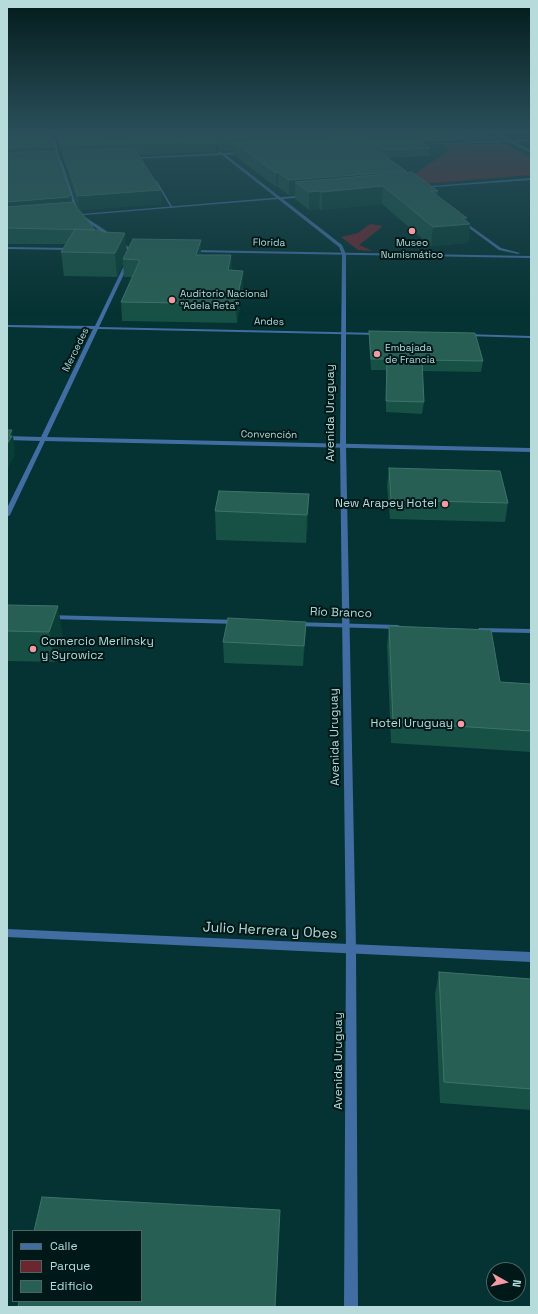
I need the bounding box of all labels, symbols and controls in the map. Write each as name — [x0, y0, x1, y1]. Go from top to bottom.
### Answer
marker: Museo Numismático — [407, 226, 417, 236]
street label: Florida — [253, 237, 285, 249]
place label: Museo Numismático — [381, 237, 443, 260]
place label: Auditorio Nacional "Adela Reta" — [180, 288, 268, 312]
marker: Auditorio Nacional "Adela Reta" — [167, 295, 177, 305]
street label: Andes — [254, 316, 284, 328]
street label: Mercedes — [60, 326, 92, 374]
place label: Embajada de Francia — [385, 342, 435, 366]
marker: Embajada de Francia — [372, 349, 382, 359]
street label: Avenida Uruguay — [324, 364, 338, 462]
street label: Convención — [241, 429, 297, 441]
place label: New Arapey Hotel — [335, 497, 437, 511]
marker: New Arapey Hotel — [440, 499, 450, 509]
street label: Río Branco — [310, 605, 372, 621]
place label: Comercio Merlinsky y Syrowicz — [41, 635, 154, 663]
marker: Comercio Merlinsky y Syrowicz — [28, 644, 38, 654]
street label: Avenida Uruguay — [327, 688, 343, 786]
place label: Hotel Uruguay — [371, 717, 453, 731]
marker: Hotel Uruguay — [456, 719, 466, 729]
street label: Julio Herrera y Obes — [202, 919, 338, 943]
street label: Avenida Uruguay — [332, 1012, 346, 1110]
legend — [12, 1230, 142, 1302]
text: Calle — [50, 1238, 78, 1254]
text: Parque — [50, 1258, 90, 1274]
north arrow — [486, 1262, 526, 1302]
text: Edificio — [50, 1278, 93, 1294]
text: N — [509, 1279, 524, 1288]

